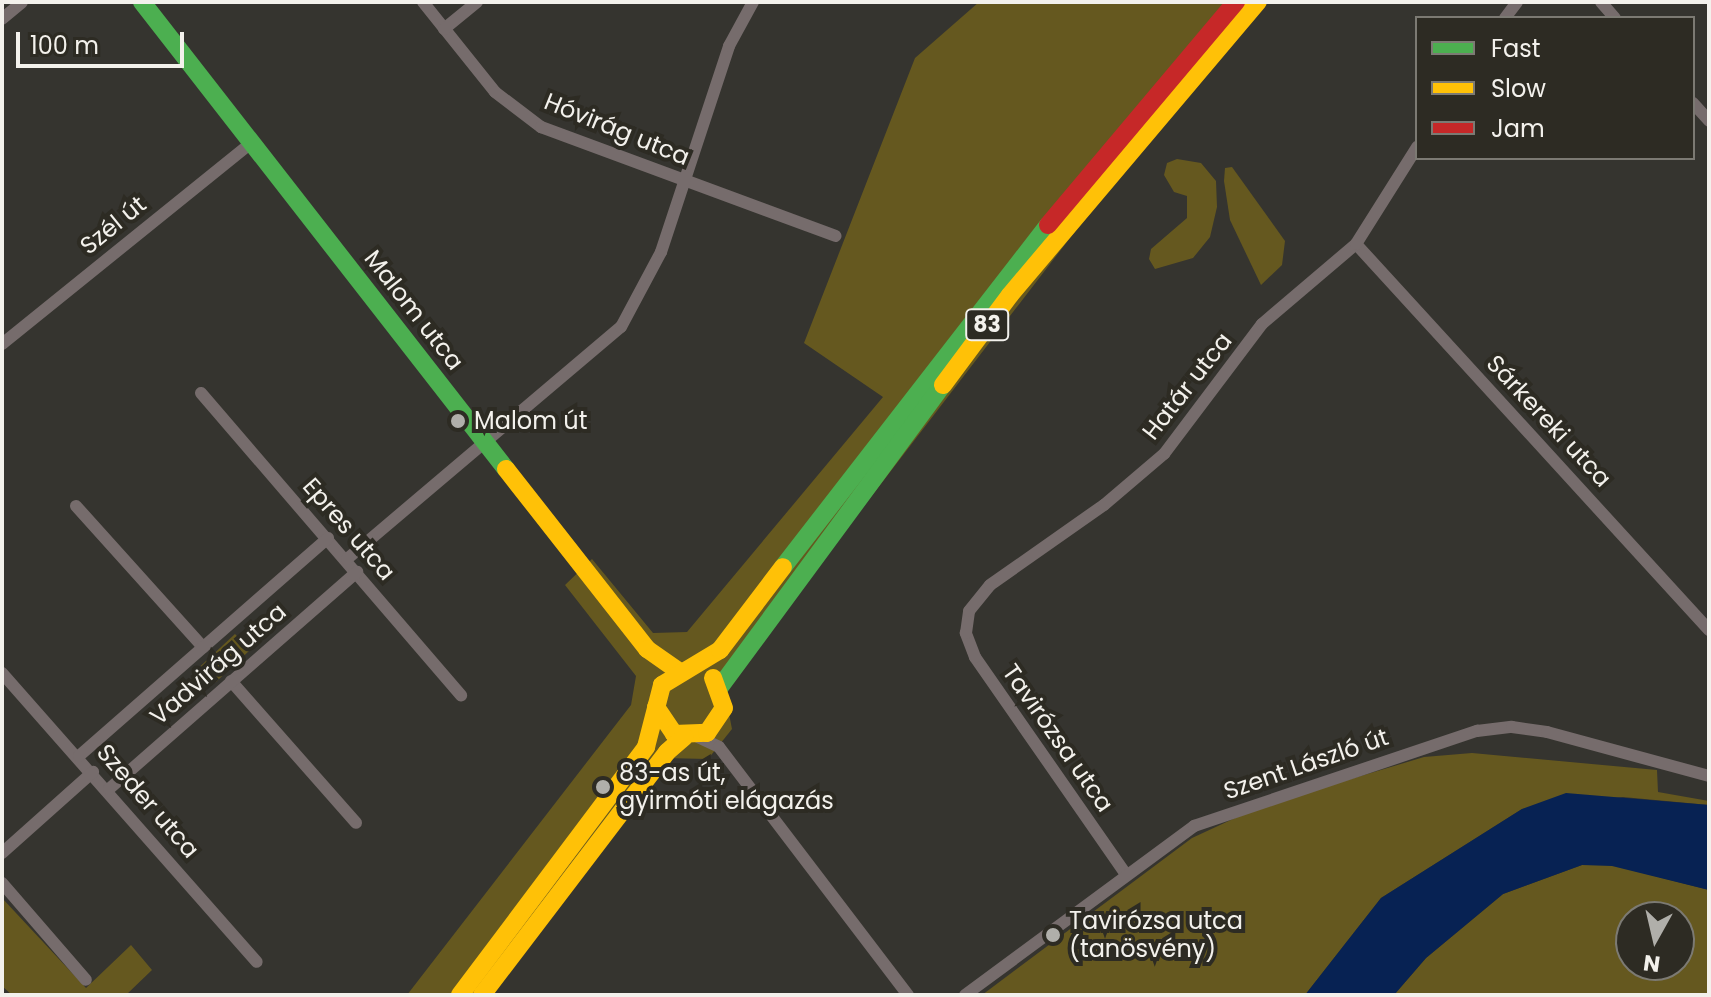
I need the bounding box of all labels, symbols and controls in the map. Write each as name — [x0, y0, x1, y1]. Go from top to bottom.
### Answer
scale bar — [20, 16, 188, 66]
legend — [1415, 16, 1695, 160]
text: 100 m — [30, 29, 99, 62]
text: Fast — [1491, 32, 1541, 65]
text: Slow — [1491, 72, 1546, 105]
street label: Hóvirág utca — [540, 87, 694, 171]
text: Jam — [1491, 112, 1545, 145]
street label: Szél út — [74, 190, 152, 260]
street label: Malom utca — [358, 244, 470, 376]
road number: 83 — [965, 307, 1009, 343]
street label: Határ utca — [1136, 327, 1238, 445]
street label: Sárkereki utca — [1481, 349, 1617, 493]
place label: Malom út — [474, 407, 587, 435]
marker: Malom út — [449, 412, 467, 430]
street label: Epres utca — [297, 472, 401, 586]
street label: Vadvirág utca — [144, 597, 292, 731]
street label: Tavirózsa utca — [996, 659, 1120, 817]
street label: Szent László út — [1220, 722, 1392, 806]
street label: Szeder utca — [91, 738, 205, 864]
place label: 83-as út, gyirmóti elágazás — [619, 759, 834, 815]
marker: 83-as út, gyirmóti elágazás — [594, 778, 612, 796]
north arrow — [1615, 901, 1695, 981]
place label: Tavirózsa utca (tanösvény) — [1069, 907, 1243, 963]
marker: Tavirózsa utca (tanösvény) — [1044, 926, 1062, 944]
text: N — [1642, 947, 1662, 980]

